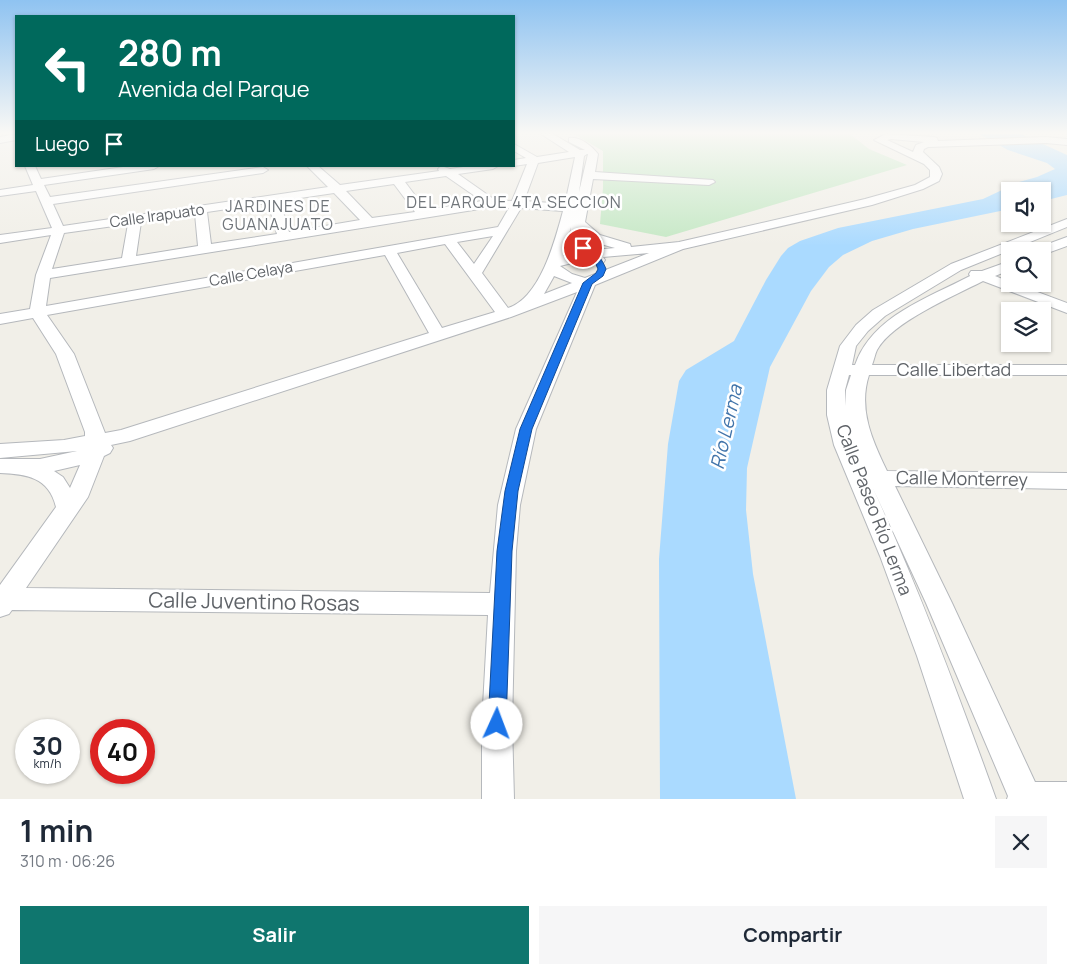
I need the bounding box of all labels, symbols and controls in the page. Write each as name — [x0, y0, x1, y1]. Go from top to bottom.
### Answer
text: 280 m — [118, 29, 222, 77]
icon: left — [35, 35, 100, 100]
text: Avenida del Parque — [118, 74, 310, 104]
icon: arrive — [100, 130, 128, 158]
text: Luego — [35, 131, 90, 157]
map controls — [1001, 182, 1051, 352]
button: sound — [1001, 182, 1051, 232]
district label: DEL PARQUE 4TA SECCION — [406, 191, 622, 213]
district label: JARDINES DE GUANAJUATO — [222, 195, 334, 235]
street label: Calle Irapuato — [108, 198, 206, 233]
pin — [562, 227, 604, 269]
icon: arrive — [569, 234, 597, 262]
button: search — [1001, 242, 1051, 292]
street label: Calle Celaya — [207, 256, 294, 291]
button: layers — [1001, 302, 1051, 352]
street label: Calle Libertad — [897, 357, 1011, 381]
water label: Río Lerma — [704, 381, 749, 472]
street label: Calle Paseo Río Lerma — [831, 421, 919, 599]
street label: Calle Monterrey — [896, 465, 1029, 491]
street label: Calle Juventino Rosas — [148, 585, 360, 617]
position arrow — [470, 697, 522, 749]
speed limit sign: 40 — [90, 719, 155, 784]
text: 30 — [32, 728, 63, 763]
text: km/h — [34, 755, 61, 772]
text: 1 min — [20, 810, 93, 851]
button: close — [995, 816, 1047, 868]
text: 310 m · 06:26 — [20, 850, 115, 872]
button: Salir — [20, 906, 529, 964]
button: Compartir — [539, 906, 1047, 964]

